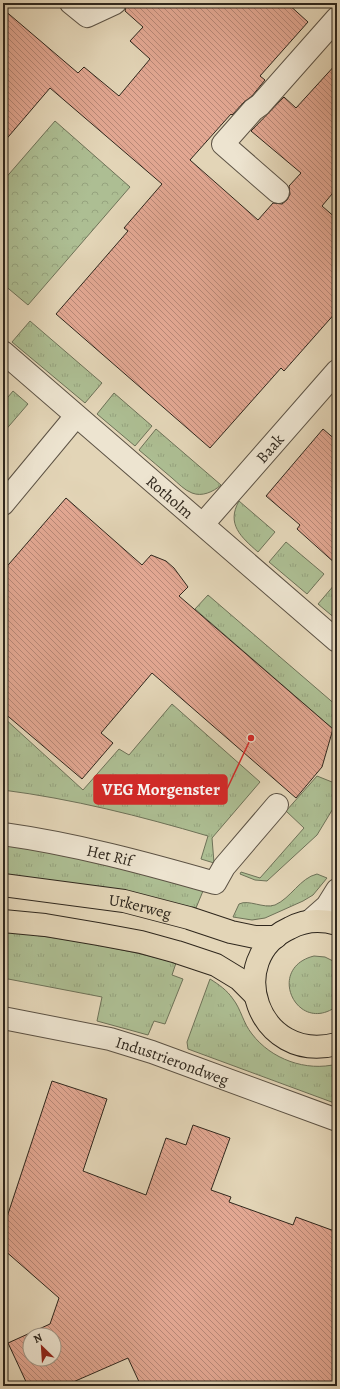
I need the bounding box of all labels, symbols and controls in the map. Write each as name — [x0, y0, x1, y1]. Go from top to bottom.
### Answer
street label: Baak — [251, 429, 289, 468]
street label: Rotholm — [141, 471, 198, 524]
callout: VEG Morgenster — [94, 775, 227, 804]
text: VEG Morgenster — [101, 778, 220, 801]
street label: Het Rif — [84, 840, 138, 873]
street label: Urkerweg — [108, 889, 174, 925]
street label: Industrierondweg — [113, 1031, 232, 1091]
north arrow — [22, 1327, 62, 1367]
text: N — [31, 1330, 45, 1347]

